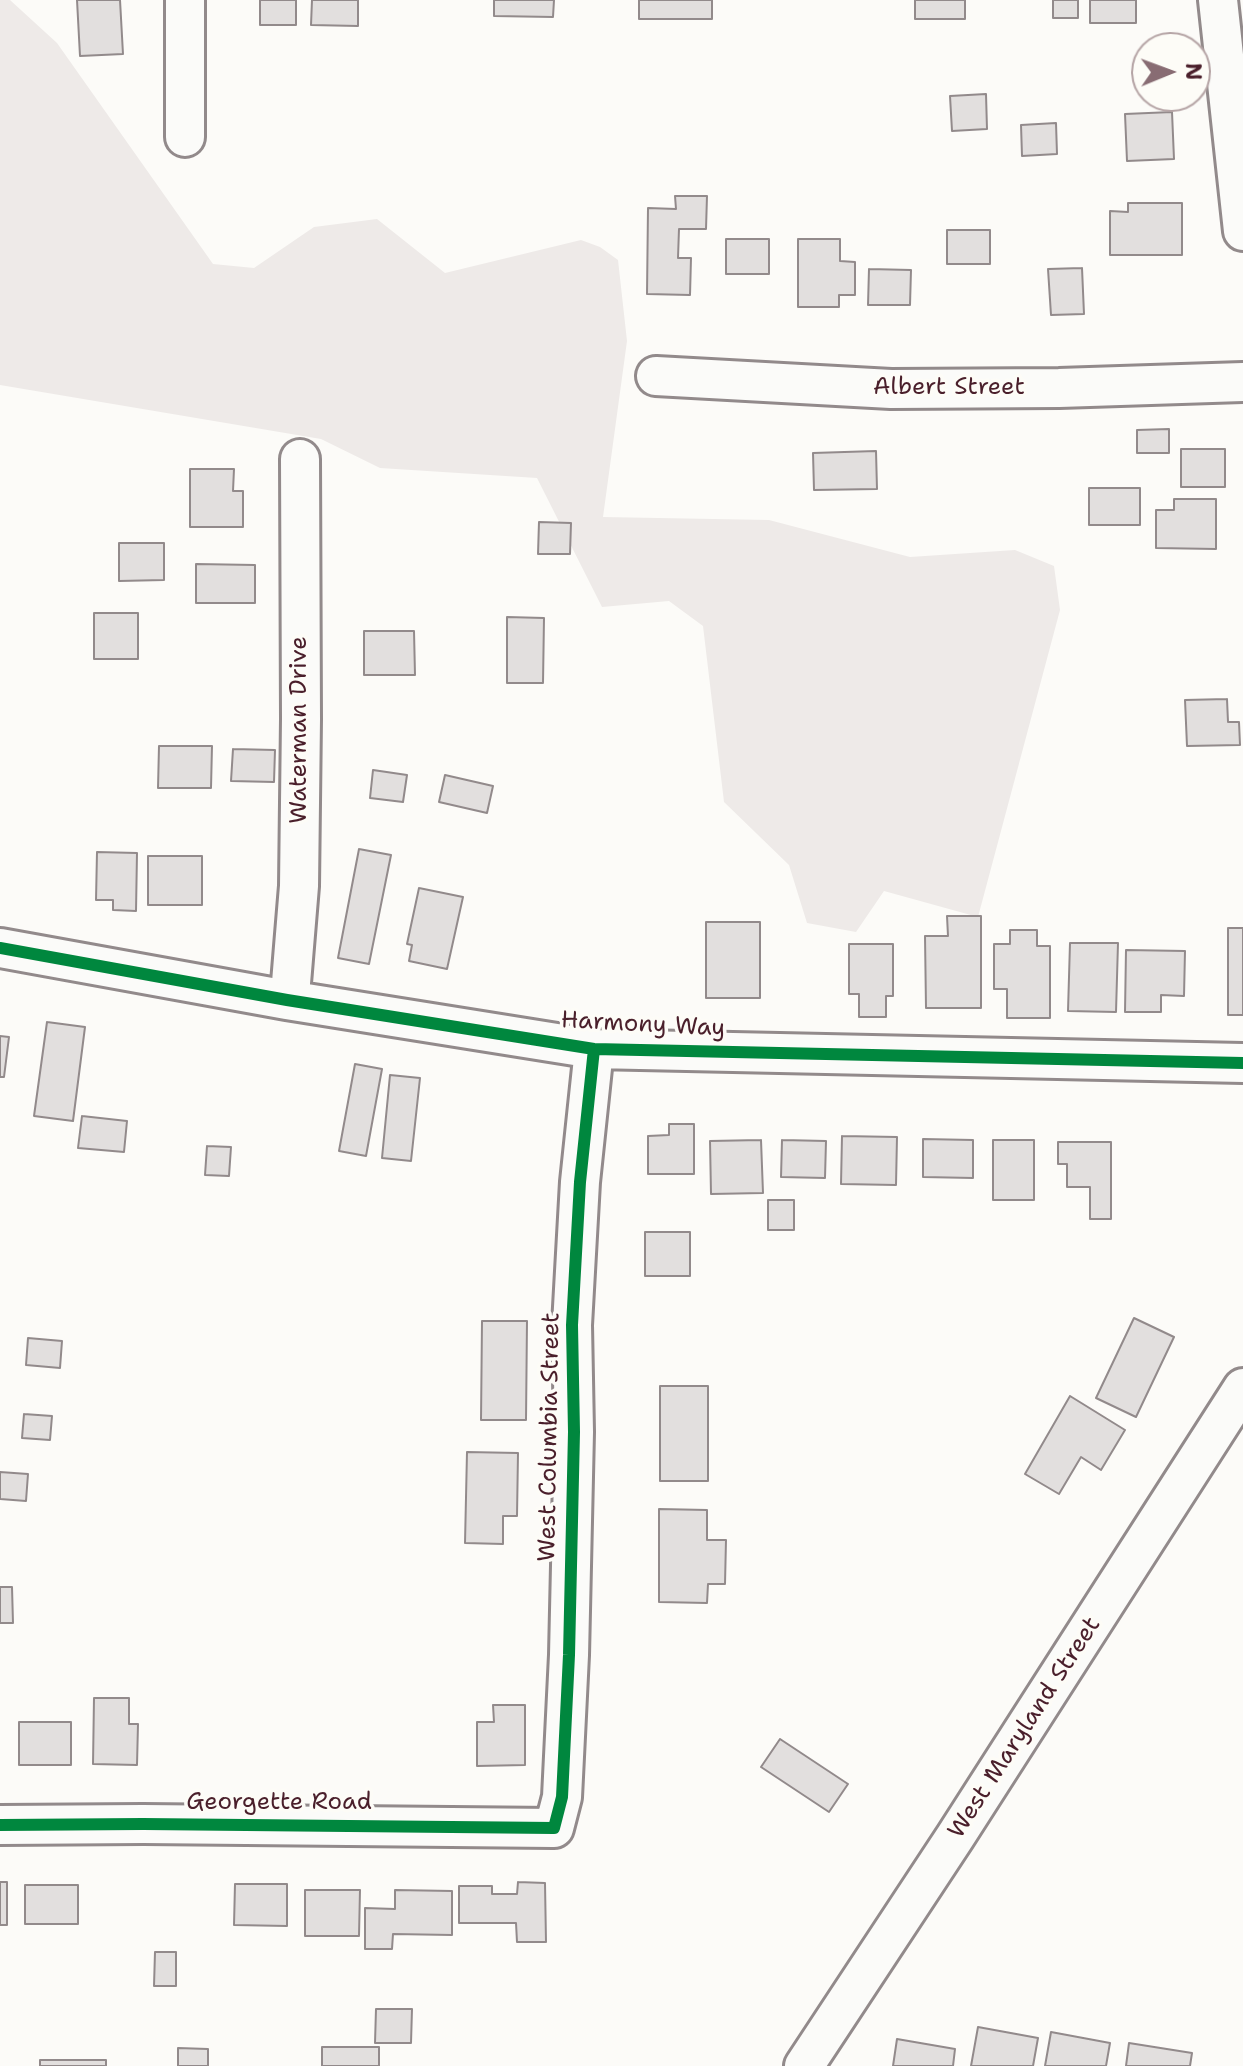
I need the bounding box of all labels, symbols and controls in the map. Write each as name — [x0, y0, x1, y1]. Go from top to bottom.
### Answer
north arrow — [1131, 32, 1211, 112]
text: N — [1179, 63, 1208, 81]
street label: Albert Street — [873, 374, 1025, 402]
street label: Waterman Drive — [286, 636, 314, 824]
street label: Harmony Way — [560, 1006, 726, 1044]
street label: West Columbia Street — [533, 1312, 567, 1562]
street label: West Maryland Street — [943, 1612, 1107, 1844]
street label: Georgette Road — [186, 1789, 372, 1817]

